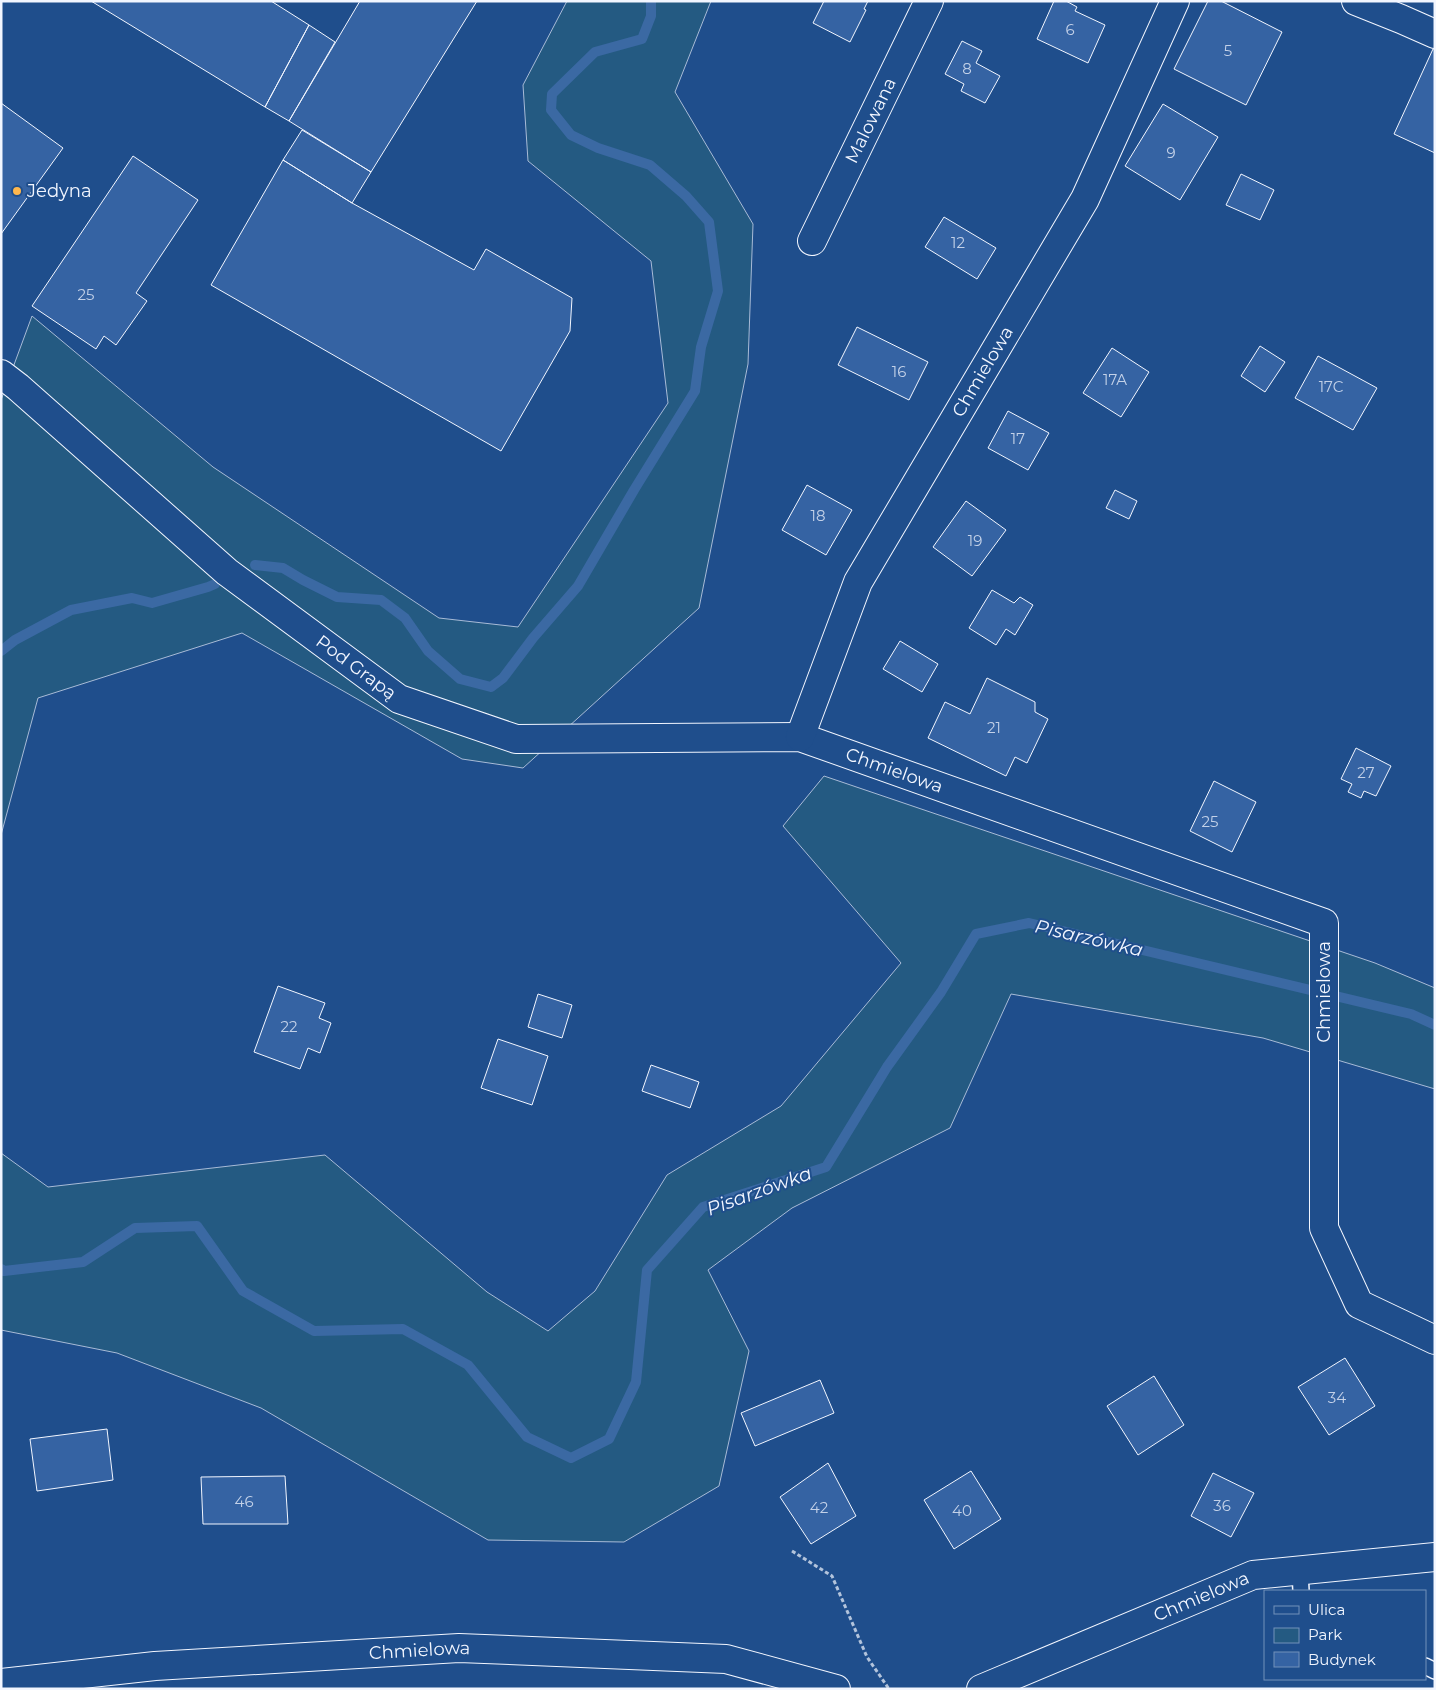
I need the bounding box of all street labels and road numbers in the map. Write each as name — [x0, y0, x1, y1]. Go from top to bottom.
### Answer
street label: Malowana — [841, 74, 901, 167]
street label: Chmielowa — [947, 322, 1018, 421]
street label: Pod Grapą — [311, 630, 401, 704]
street label: Chmielowa — [843, 743, 946, 798]
street label: Chmielowa — [1313, 941, 1335, 1043]
street label: Chmielowa — [1150, 1567, 1253, 1626]
street label: Chmielowa — [368, 1637, 471, 1664]

